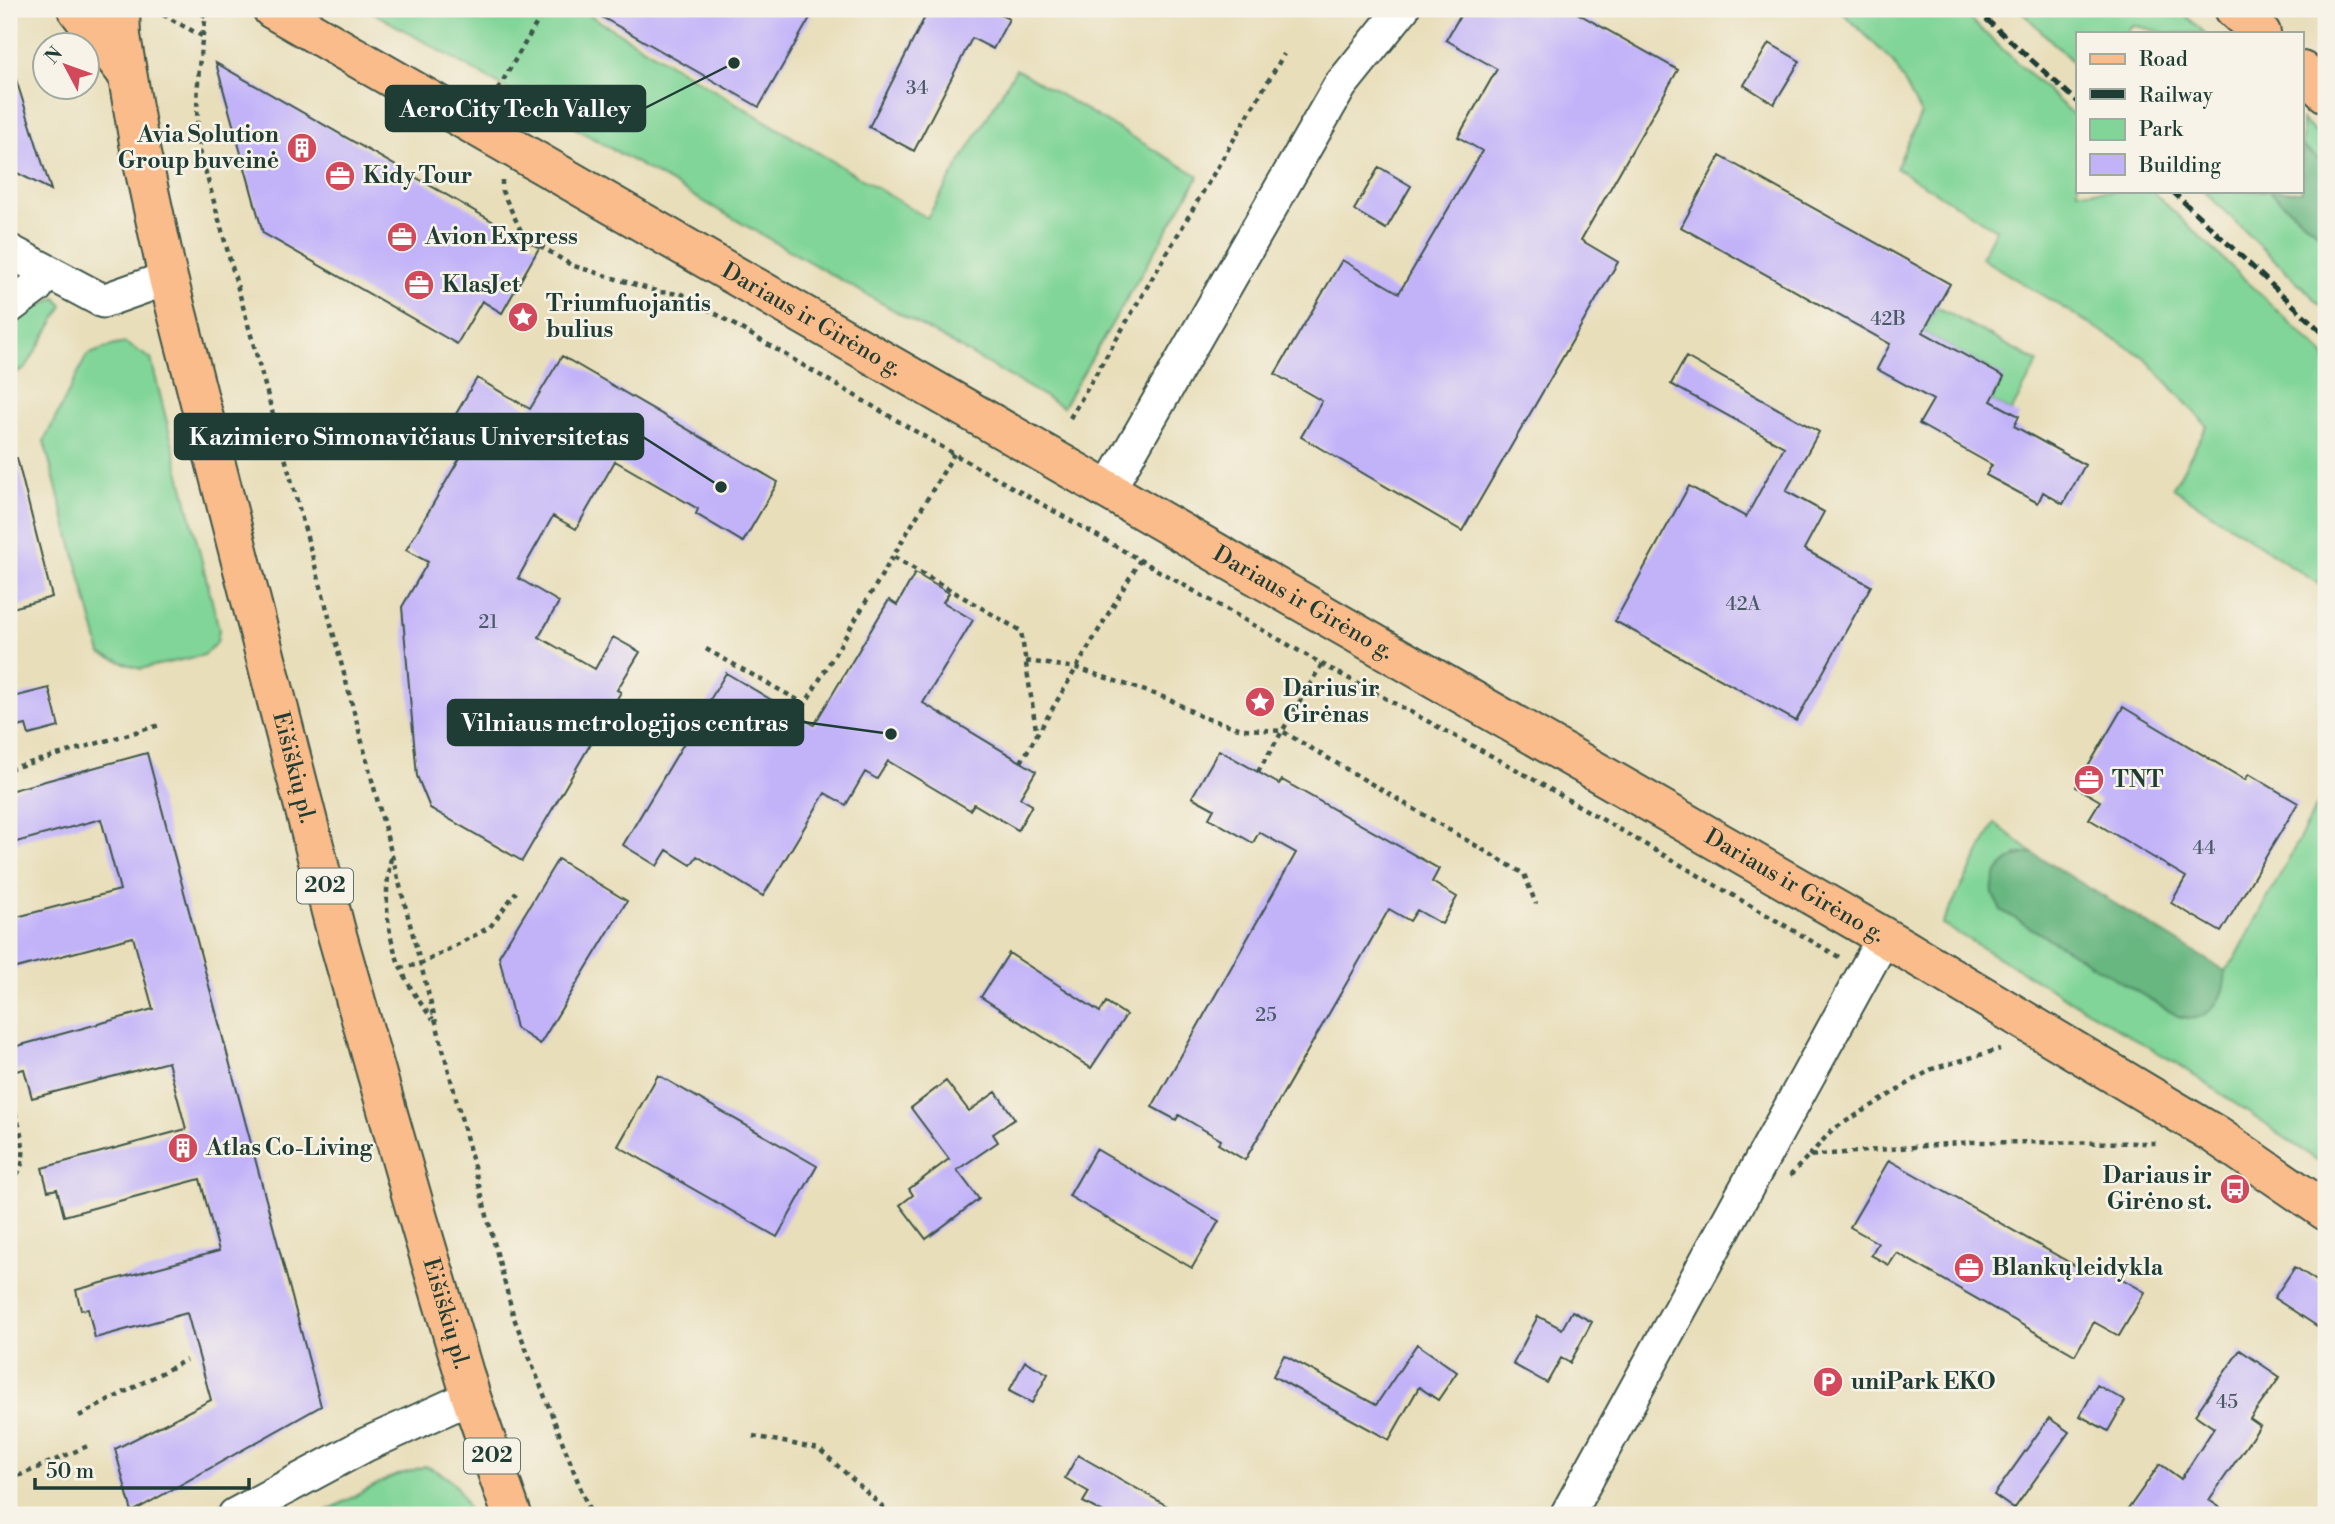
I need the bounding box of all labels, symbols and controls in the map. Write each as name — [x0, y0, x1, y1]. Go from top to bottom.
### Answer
north arrow — [32, 32, 102, 102]
legend — [2076, 32, 2304, 192]
text: N — [40, 42, 68, 69]
text: Road — [2139, 47, 2188, 73]
house number: 34 — [906, 76, 928, 100]
text: Railway — [2139, 83, 2214, 109]
callout: AeroCity Tech Valley — [386, 86, 645, 131]
text: AeroCity Tech Valley — [398, 95, 632, 125]
text: Park — [2139, 117, 2184, 143]
place label: Avia Solution Group buveinė — [118, 121, 279, 175]
building icon: Avia Solution Group buveinė — [285, 131, 319, 165]
text: Building — [2138, 153, 2221, 179]
office icon: Kidy Tour — [323, 159, 357, 193]
place label: Kidy Tour — [363, 162, 472, 190]
office icon: Avion Express — [385, 220, 419, 254]
place label: Avion Express — [424, 223, 578, 251]
street label: Dariaus ir Girėno g. — [717, 257, 907, 383]
office icon: KlasJet — [402, 268, 436, 302]
place label: KlasJet — [442, 271, 521, 299]
place label: Triumfuojantis bulius — [546, 290, 711, 344]
place icon: Triumfuojantis bulius — [506, 300, 540, 334]
house number: 42B — [1870, 307, 1906, 331]
callout: Kazimiero Simonavičiaus Universitetas — [175, 414, 643, 459]
text: Kazimiero Simonavičiaus Universitetas — [189, 423, 629, 453]
street label: Dariaus ir Girėno g. — [1208, 540, 1398, 666]
house number: 42A — [1725, 592, 1762, 616]
house number: 21 — [478, 610, 498, 634]
place label: Darius ir Girėnas — [1283, 675, 1380, 729]
place icon: Darius ir Girėnas — [1243, 685, 1277, 719]
callout: Vilniaus metrologijos centras — [448, 700, 803, 745]
street label: Eišiškių pl. — [266, 709, 322, 826]
text: Vilniaus metrologijos centras — [460, 709, 789, 739]
office icon: TNT — [2072, 763, 2106, 797]
place label: TNT — [2112, 766, 2164, 794]
street label: Dariaus ir Girėno g. — [1699, 823, 1890, 949]
house number: 44 — [2193, 836, 2216, 860]
road number: 202 — [297, 868, 353, 903]
house number: 25 — [1255, 1003, 1277, 1027]
building icon: Atlas Co-Living — [166, 1131, 200, 1165]
place label: Atlas Co-Living — [205, 1134, 374, 1162]
place label: Dariaus ir Girėno st. — [2103, 1162, 2212, 1216]
bus stop icon: Dariaus ir Girėno st. — [2218, 1172, 2252, 1206]
office icon: Blankų leidykla — [1952, 1251, 1986, 1285]
place label: Blankų leidykla — [1992, 1254, 2164, 1282]
street label: Eišiškių pl. — [417, 1255, 476, 1372]
parking icon: uniPark EKO — [1811, 1365, 1845, 1399]
place label: uniPark EKO — [1851, 1368, 1996, 1396]
house number: 45 — [2216, 1390, 2238, 1414]
road number: 202 — [464, 1438, 520, 1474]
scale bar — [35, 1447, 248, 1491]
text: 50 m — [46, 1459, 94, 1485]

